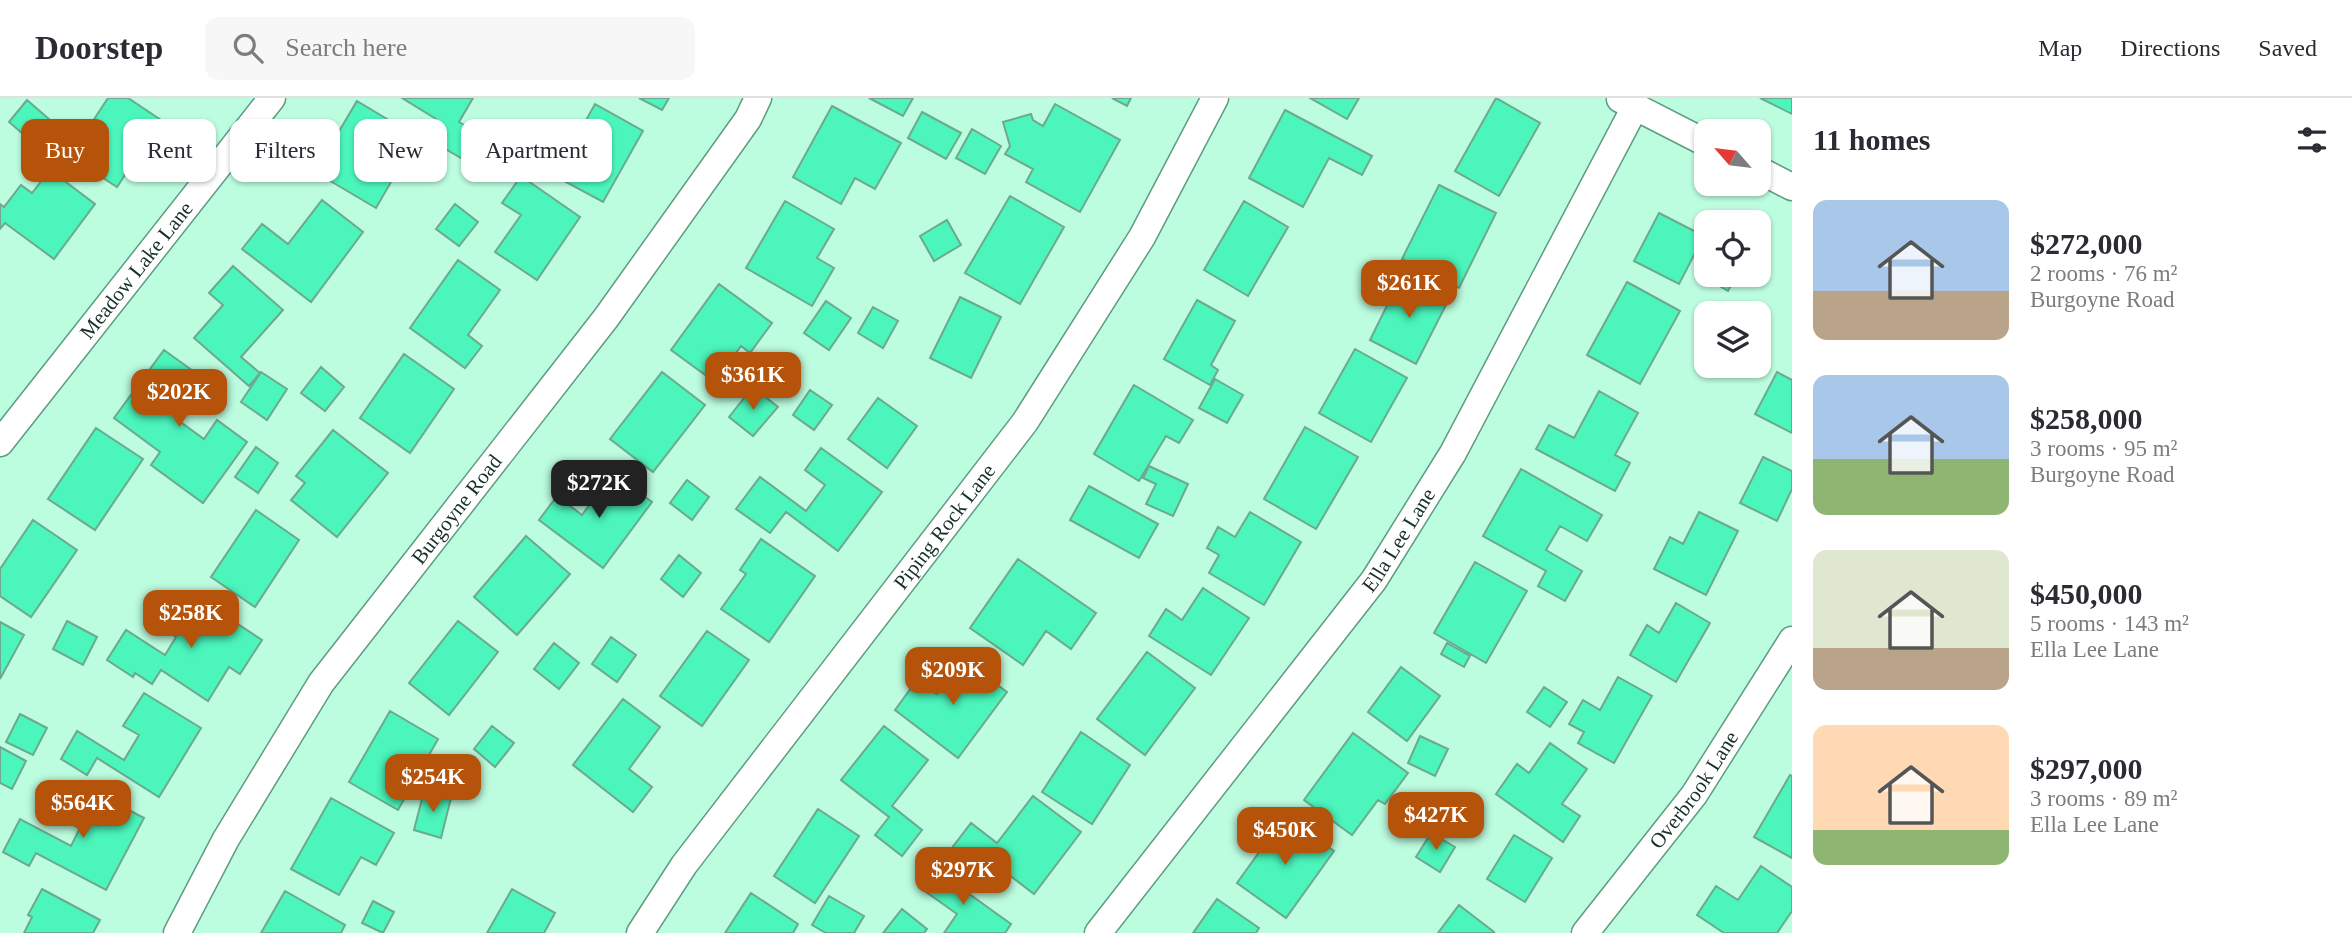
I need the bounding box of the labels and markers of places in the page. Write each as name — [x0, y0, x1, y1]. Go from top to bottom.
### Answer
pin: $261K — [1360, 260, 1458, 320]
pin: $361K — [704, 352, 802, 412]
pin: $202K — [130, 370, 228, 429]
pin: $272K — [550, 460, 648, 520]
pin: $258K — [142, 590, 240, 650]
pin: $209K — [904, 648, 1002, 707]
pin: $254K — [384, 754, 482, 814]
pin: $564K — [34, 780, 132, 840]
pin: $427K — [1387, 792, 1485, 852]
pin: $450K — [1236, 808, 1334, 867]
pin: $297K — [914, 848, 1012, 907]

